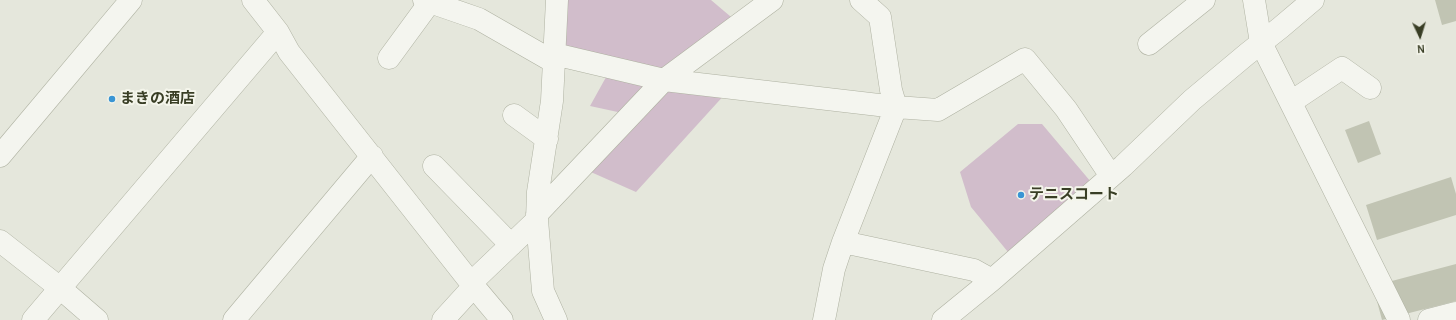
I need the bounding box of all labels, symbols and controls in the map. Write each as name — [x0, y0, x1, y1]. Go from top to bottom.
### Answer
north arrow — [1400, 16, 1440, 56]
text: N — [1416, 42, 1425, 55]
place label: まきの酒店 — [120, 90, 195, 108]
marker: まきの酒店 — [107, 94, 117, 104]
place label: テニスコート — [1029, 186, 1119, 204]
marker: テニスコート — [1016, 190, 1026, 200]

